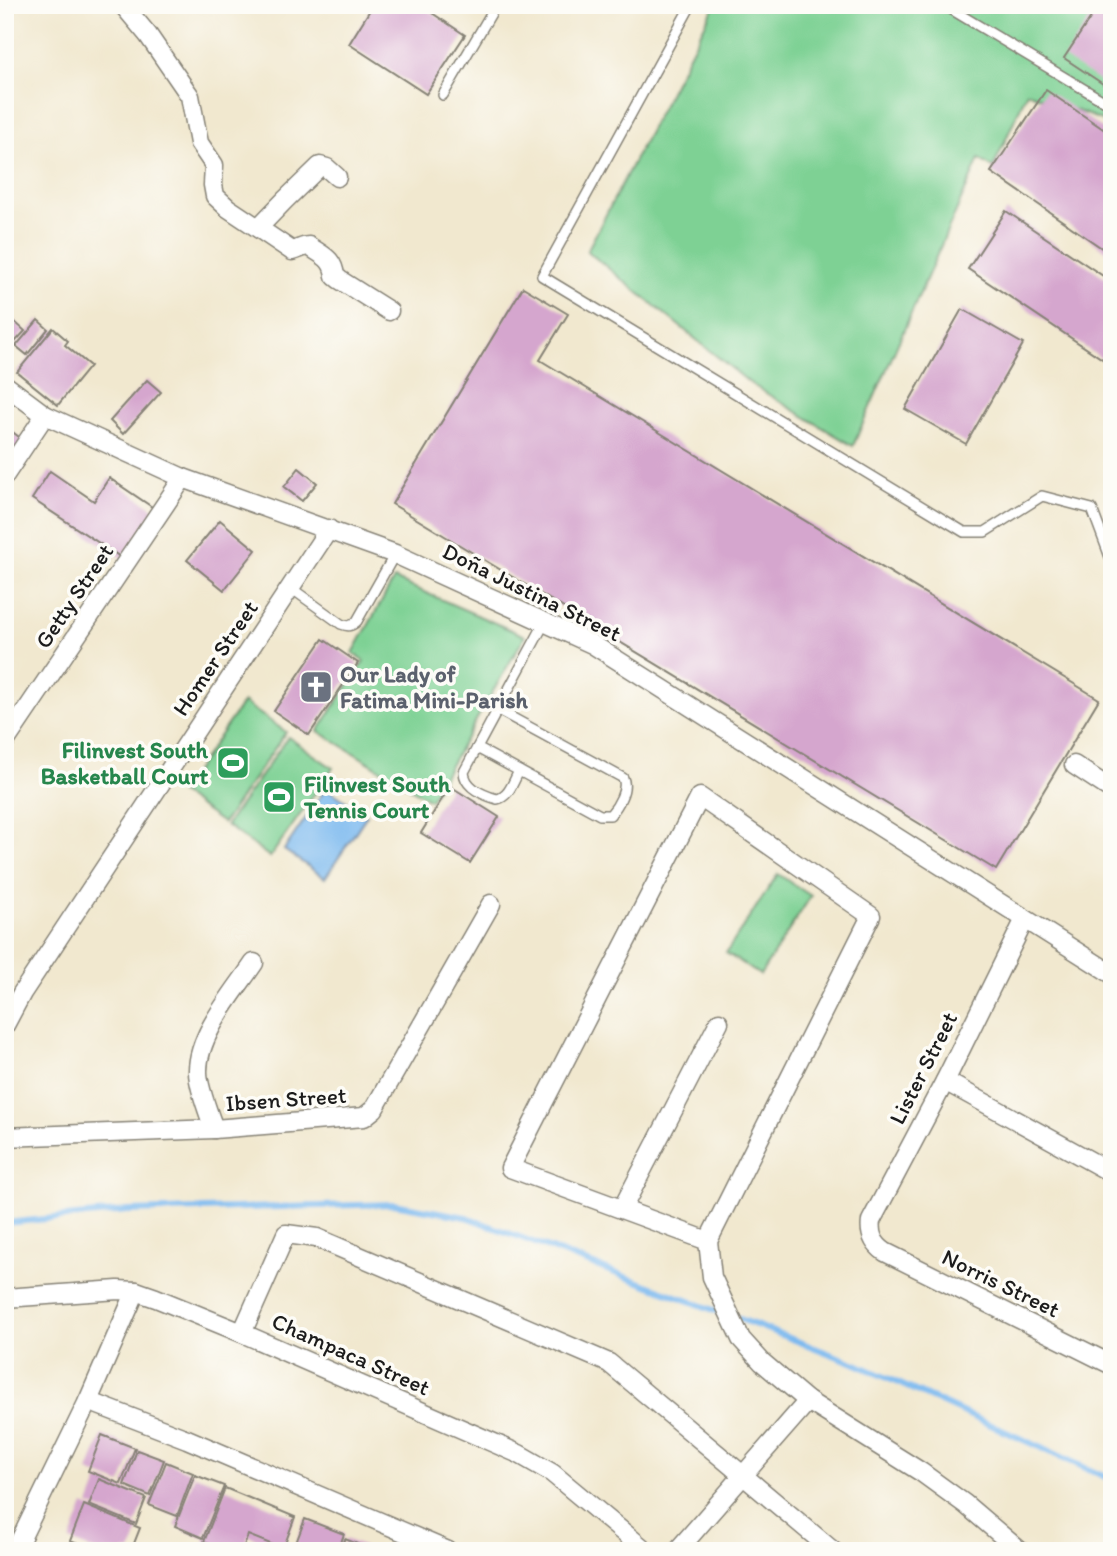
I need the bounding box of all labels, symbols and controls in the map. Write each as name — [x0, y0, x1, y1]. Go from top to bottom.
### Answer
street label: Doña Justina Street — [438, 537, 626, 647]
street label: Getty Street — [29, 538, 119, 654]
street label: Homer Street — [166, 595, 264, 721]
place label: Our Lady of Fatima Mini-Parish — [340, 660, 528, 714]
church icon: Our Lady of Fatima Mini-Parish — [297, 668, 335, 706]
place label: Filinvest South Basketball Court — [41, 736, 209, 790]
sports icon: Filinvest South Basketball Court — [214, 744, 252, 782]
place label: Filinvest South Tennis Court — [303, 770, 451, 824]
sports icon: Filinvest South Tennis Court — [260, 778, 298, 816]
street label: Lister Street — [883, 1007, 963, 1129]
street label: Ibsen Street — [225, 1081, 348, 1117]
street label: Norris Street — [938, 1242, 1065, 1324]
street label: Champaca Street — [268, 1307, 434, 1401]

